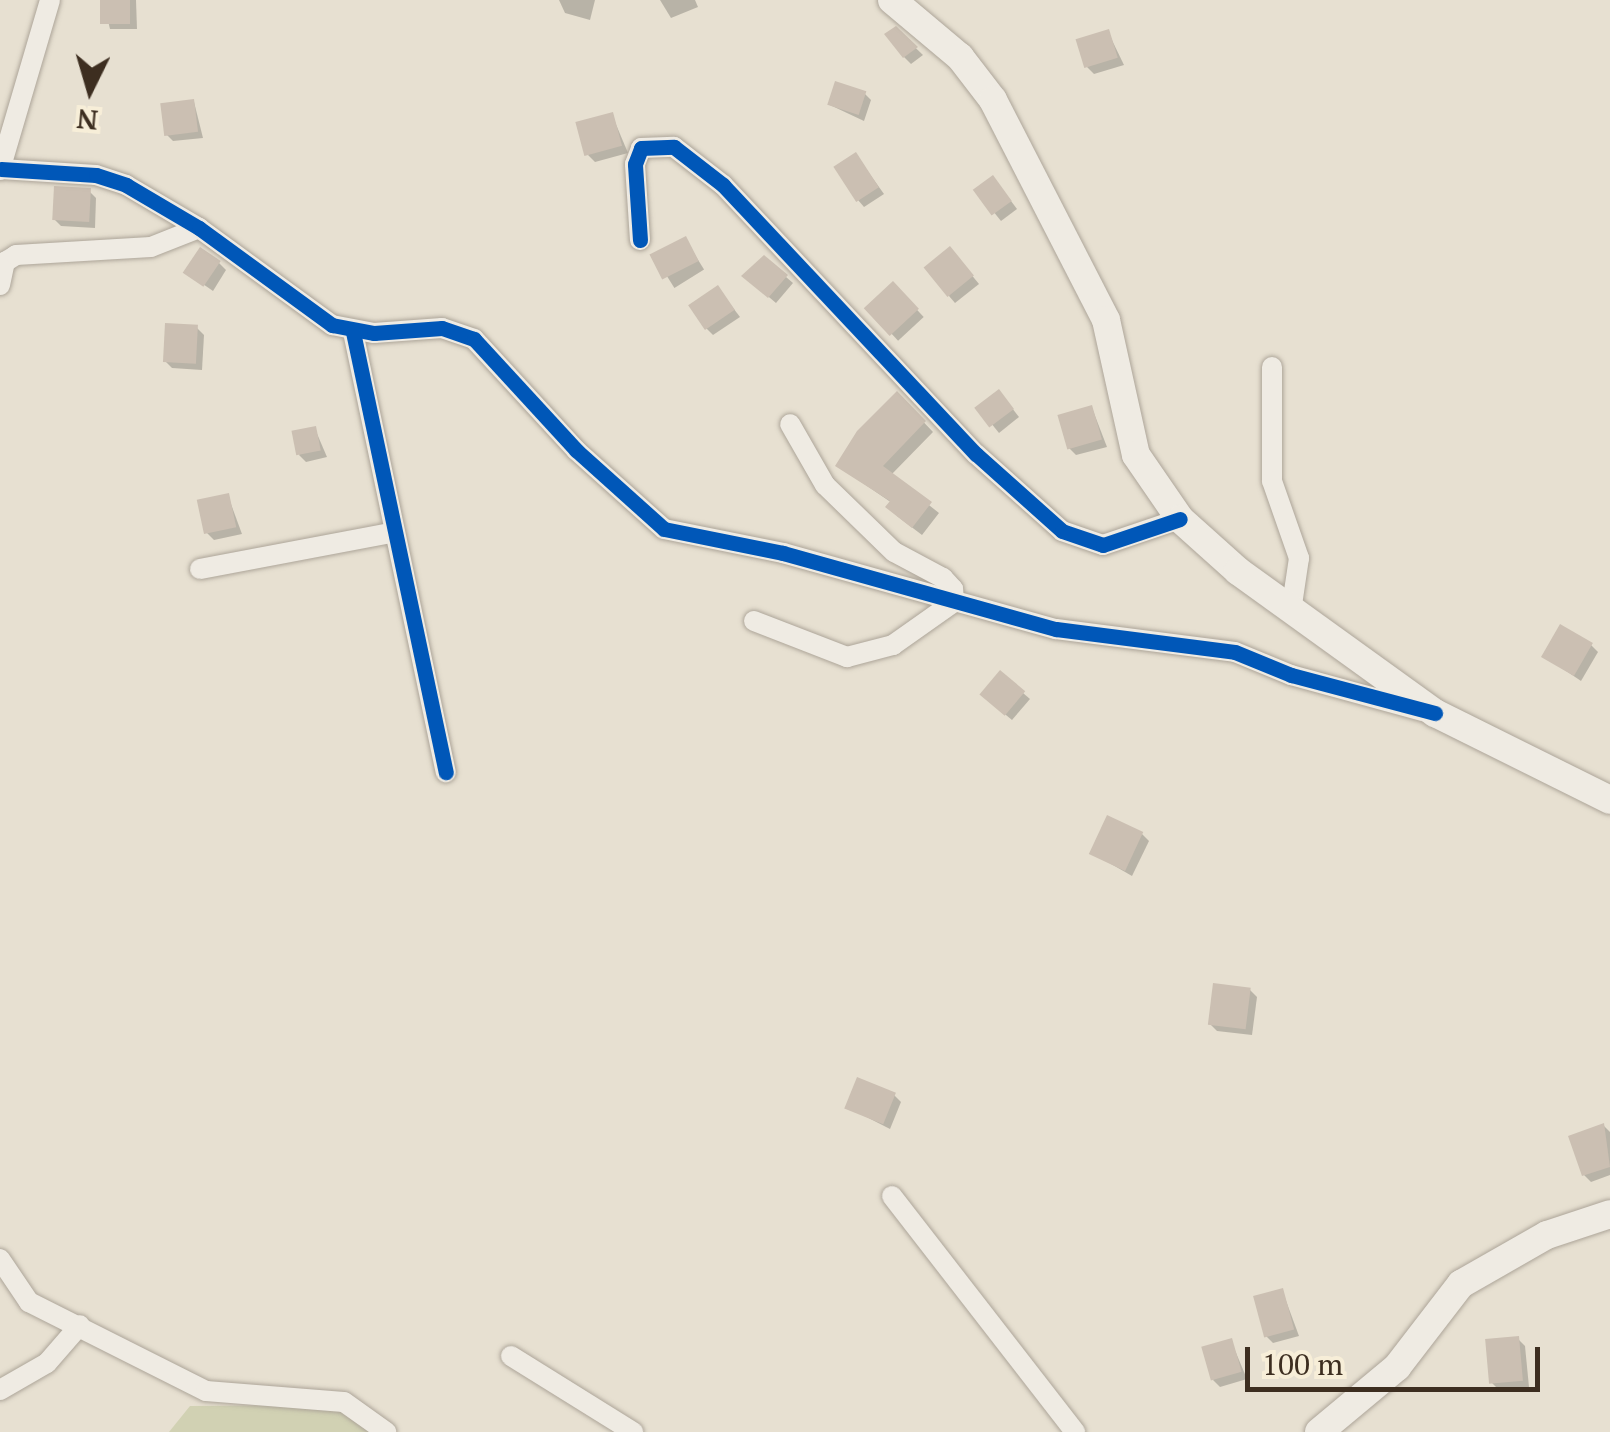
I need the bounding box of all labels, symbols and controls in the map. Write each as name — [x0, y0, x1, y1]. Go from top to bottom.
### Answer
north arrow — [40, 40, 140, 140]
text: N — [75, 101, 100, 140]
scale bar — [1250, 1327, 1545, 1389]
text: 100 m — [1262, 1344, 1343, 1384]

